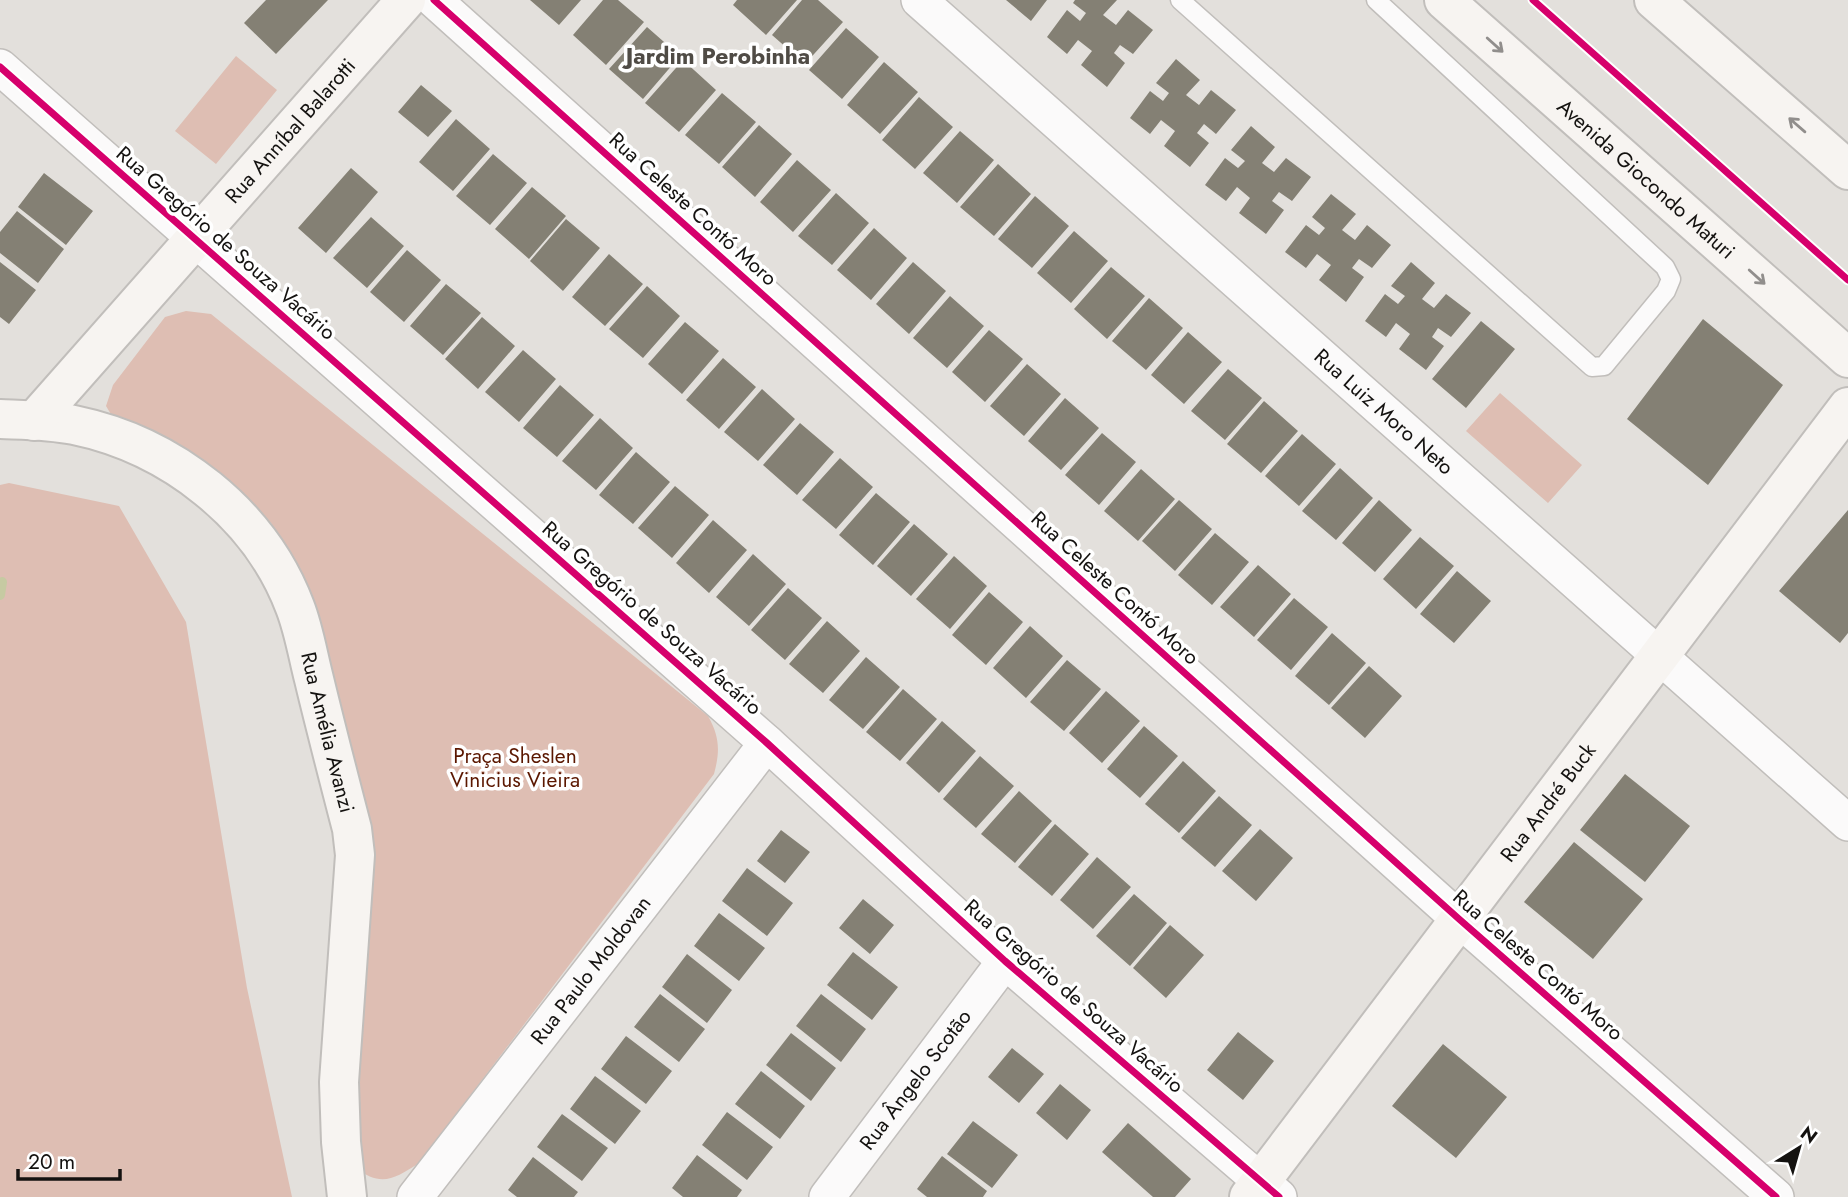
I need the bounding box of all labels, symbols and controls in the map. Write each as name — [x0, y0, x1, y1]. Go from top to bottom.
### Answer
one-way arrow — [1486, 37, 1504, 53]
district label: Jardim Perobinha — [622, 39, 810, 73]
street label: Rua Anníbal Balarotti — [218, 52, 363, 210]
street label: Avenida Giocondo Maturi — [1550, 92, 1742, 266]
one-way arrow — [1788, 117, 1806, 133]
street label: Rua Celeste Contó Moro — [602, 125, 784, 293]
street label: Rua Gregório de Souza Vacário — [110, 139, 342, 347]
one-way arrow — [1748, 269, 1766, 285]
street label: Rua Luiz Moro Neto — [1307, 342, 1460, 482]
street label: Rua Celeste Contó Moro — [1024, 504, 1206, 672]
street label: Rua Gregório de Souza Vacário — [536, 514, 768, 722]
street label: Rua Amélia Avanzi — [293, 649, 362, 816]
street label: Rua André Buck — [1493, 736, 1603, 868]
park label: Praça Sheslen Vinicius Vieira — [450, 741, 580, 795]
street label: Rua Celeste Contó Moro — [1446, 882, 1630, 1048]
street label: Rua Paulo Moldovan — [524, 890, 658, 1051]
street label: Rua Gregório de Souza Vacário — [958, 892, 1190, 1100]
street label: Rua Ângelo Scotão — [853, 1003, 978, 1156]
north arrow — [1764, 1113, 1834, 1183]
text: N — [1795, 1119, 1823, 1150]
scale bar — [18, 1138, 119, 1182]
text: 20 m — [28, 1147, 75, 1177]

